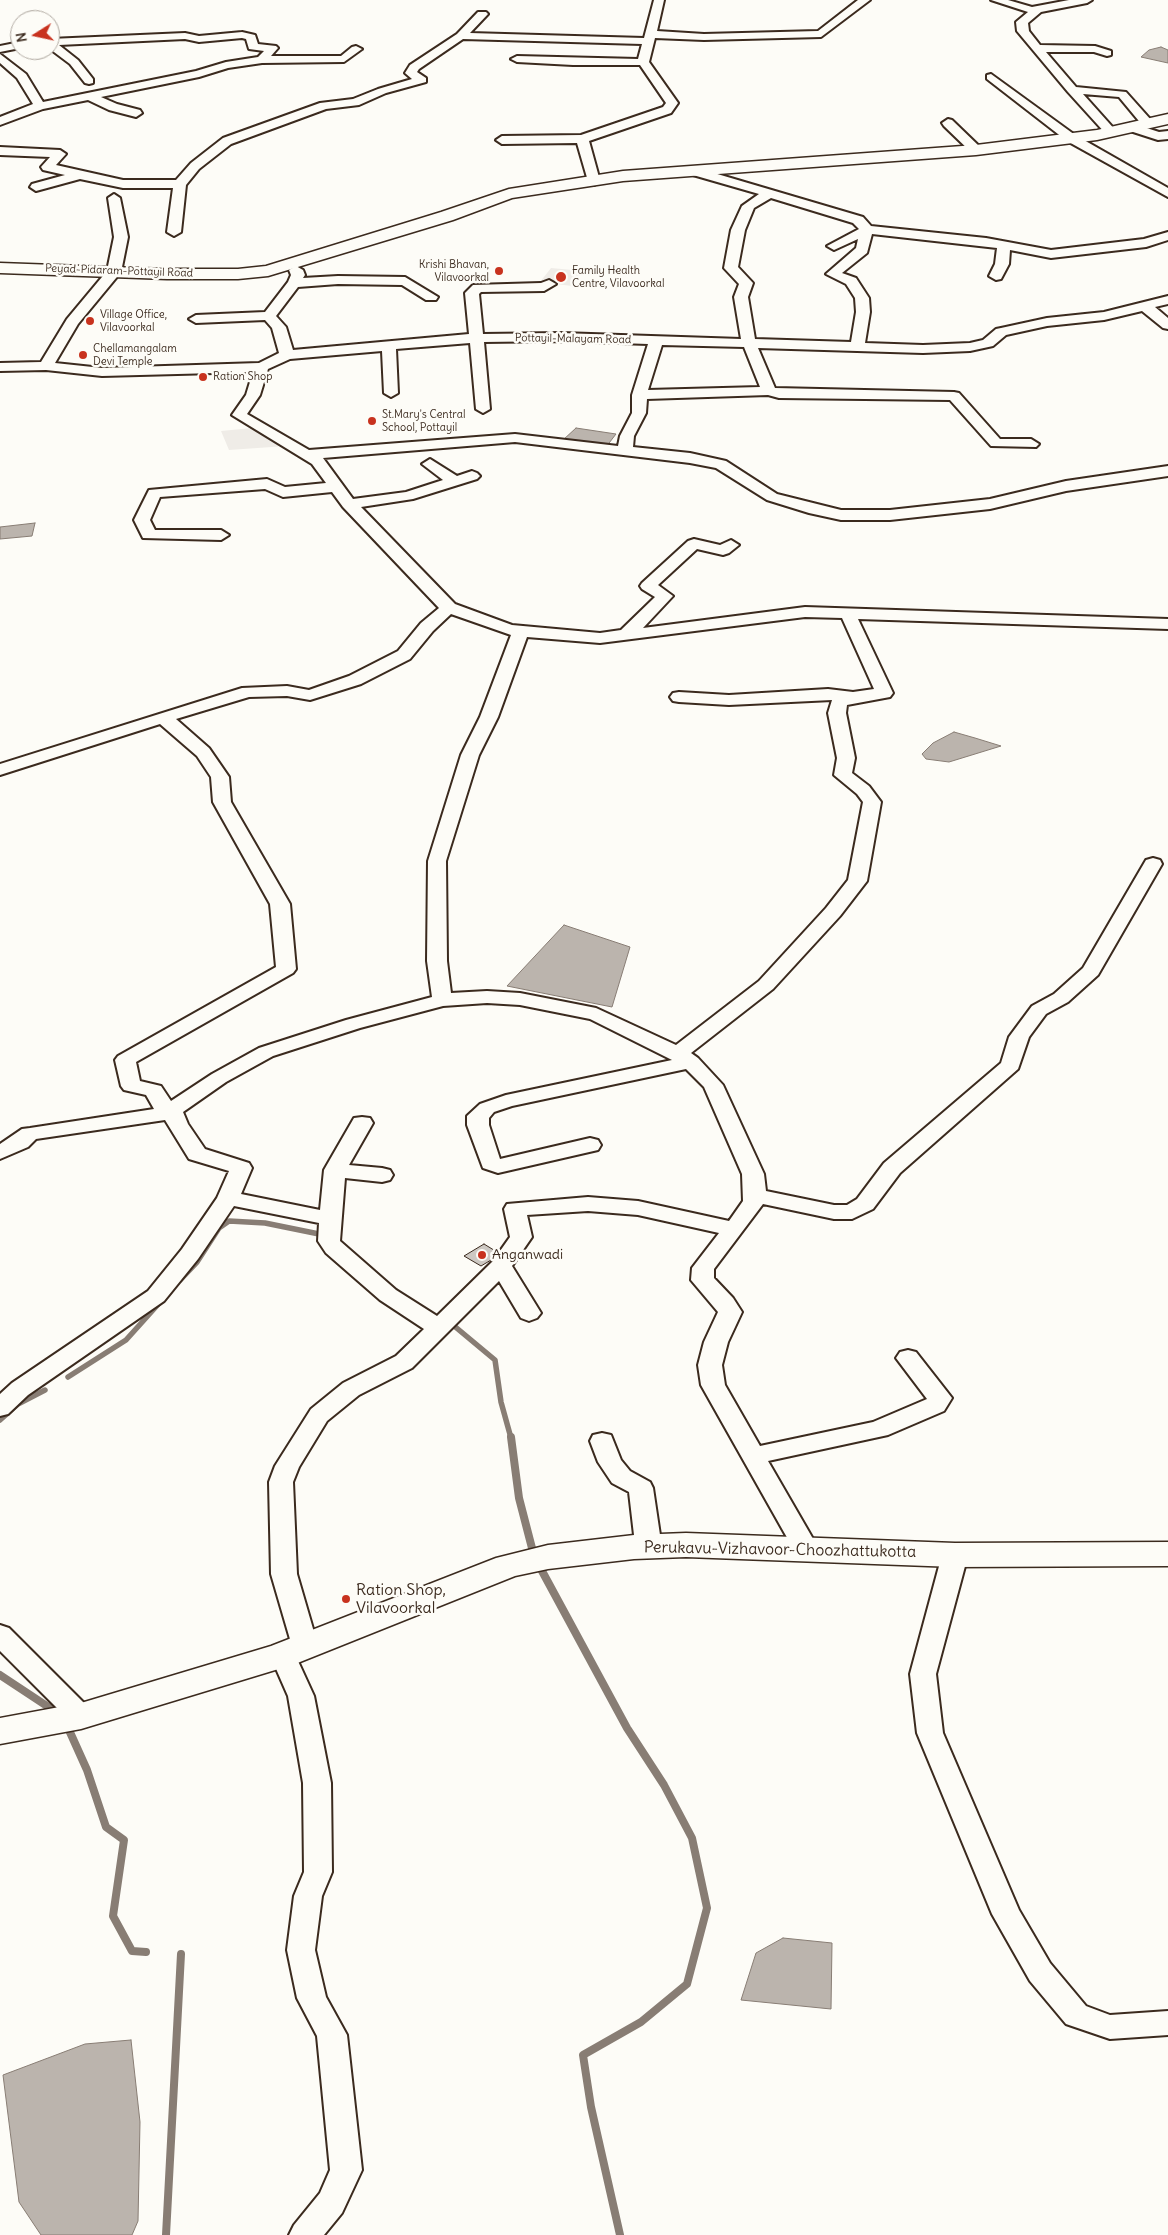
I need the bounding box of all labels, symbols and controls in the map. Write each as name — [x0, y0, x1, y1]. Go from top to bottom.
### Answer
north arrow — [10, 10, 60, 60]
text: N — [12, 31, 31, 44]
place label: Krishi Bhavan, Vilavoorkal — [419, 258, 489, 284]
street label: Peyad-Pidaram-Pottayil Road — [45, 262, 193, 280]
place label: Family Health Centre, Vilavoorkal — [572, 264, 664, 290]
marker: Krishi Bhavan, Vilavoorkal — [493, 265, 505, 277]
marker: Family Health Centre, Vilavoorkal — [554, 270, 568, 284]
place label: Village Office, Vilavoorkal — [100, 308, 167, 334]
marker: Village Office, Vilavoorkal — [84, 315, 96, 327]
street label: Pottayil-Malayam Road — [515, 331, 631, 347]
place label: Chellamangalam Devi Temple — [93, 342, 177, 368]
marker: Chellamangalam Devi Temple — [77, 349, 89, 361]
place label: Ration Shop — [213, 370, 272, 384]
marker: Ration Shop — [197, 371, 209, 383]
place label: St.Mary's Central School, Pottayil — [382, 408, 465, 434]
marker: St.Mary's Central School, Pottayil — [366, 415, 378, 427]
place label: Anganwadi — [492, 1247, 563, 1263]
marker: Anganwadi — [476, 1249, 488, 1261]
street label: Perukavu-Vizhavoor-Choozhattukotta — [644, 1538, 916, 1562]
place label: Ration Shop, Vilavoorkal — [356, 1580, 446, 1618]
marker: Ration Shop, Vilavoorkal — [340, 1593, 352, 1605]

